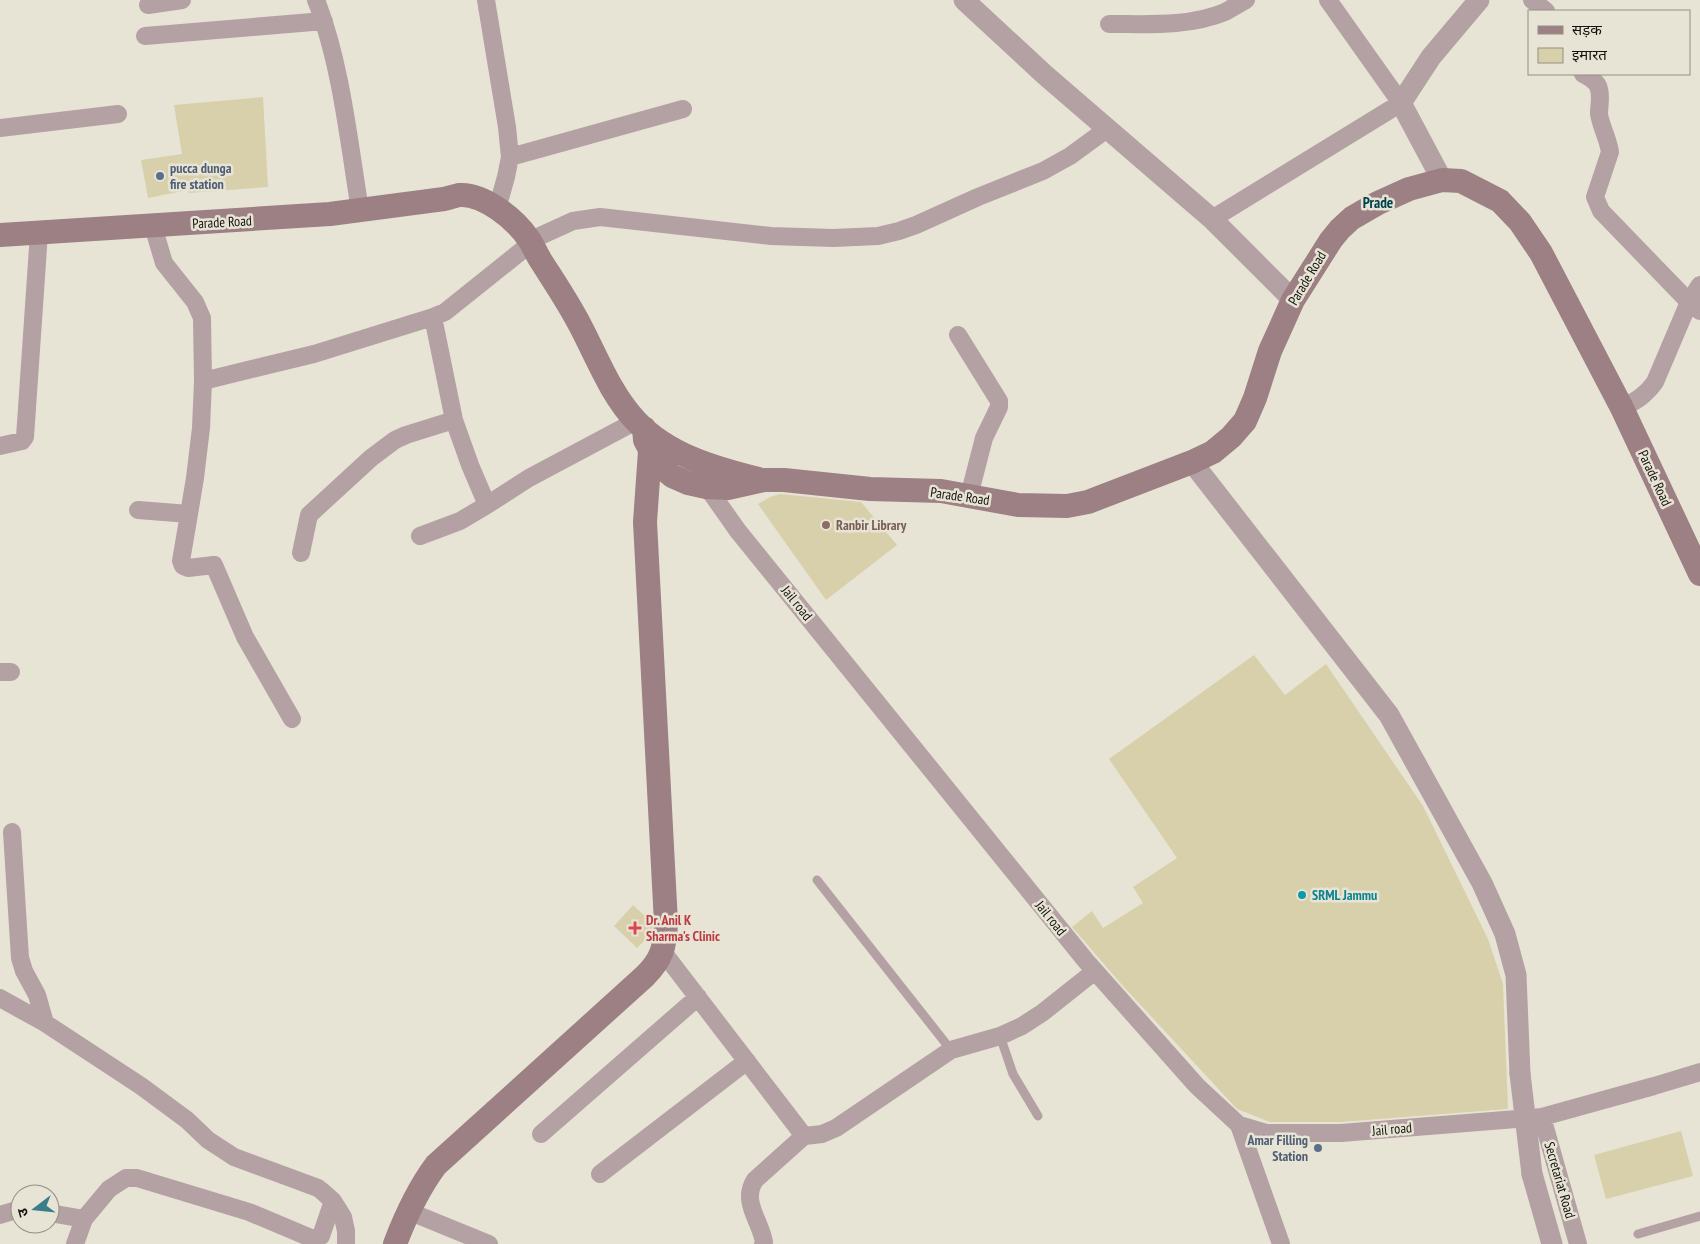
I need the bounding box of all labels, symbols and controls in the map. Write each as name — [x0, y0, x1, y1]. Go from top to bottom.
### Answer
legend — [1528, 10, 1690, 75]
text: सड़क — [1572, 20, 1602, 39]
text: इमारत — [1572, 45, 1607, 64]
place label: pucca dunga fire station — [170, 159, 232, 193]
marker: pucca dunga fire station — [154, 170, 166, 182]
district label: Prade — [1363, 193, 1393, 212]
street label: Parade Road — [192, 211, 252, 233]
street label: Parade Road — [1284, 248, 1330, 308]
street label: Parade Road — [1634, 447, 1676, 509]
street label: Parade Road — [929, 483, 991, 509]
place label: Ranbir Library — [836, 516, 907, 534]
marker: Ranbir Library — [820, 519, 832, 531]
street label: Jail road — [777, 581, 817, 624]
place label: SRML Jammu — [1312, 886, 1377, 904]
marker: SRML Jammu — [1296, 889, 1308, 901]
street label: Jail road — [1031, 896, 1071, 939]
place label: Dr. Anil K Sharma's Clinic — [646, 911, 720, 945]
marker: Dr. Anil K Sharma's Clinic — [628, 921, 642, 935]
street label: Jail road — [1370, 1118, 1413, 1140]
place label: Amar Filling Station — [1246, 1131, 1308, 1165]
street label: Secretariat Road — [1540, 1140, 1580, 1220]
marker: Amar Filling Station — [1312, 1142, 1324, 1154]
north arrow — [10, 1184, 60, 1234]
text: उ — [13, 1205, 32, 1219]

